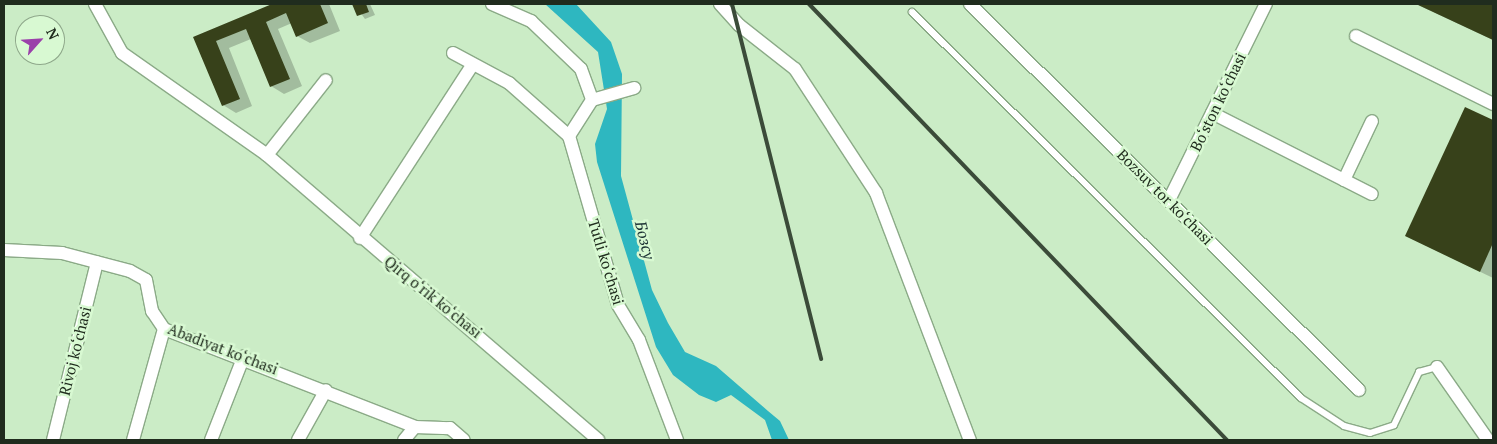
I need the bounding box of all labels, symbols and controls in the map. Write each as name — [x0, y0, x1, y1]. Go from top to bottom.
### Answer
north arrow — [15, 15, 65, 65]
text: N — [42, 25, 64, 43]
street label: Bo‘ston ko‘chasi — [1186, 50, 1250, 154]
street label: Bozsuv tor ko‘chasi — [1113, 145, 1217, 249]
street label: Tutli ko‘chasi — [584, 217, 628, 307]
water label: Бозсу — [631, 219, 659, 261]
street label: Qirq o‘rik ko‘chasi — [381, 252, 485, 342]
street label: Rivoj ko‘chasi — [55, 305, 95, 397]
street label: Abadiyat ko‘chasi — [165, 320, 281, 378]

